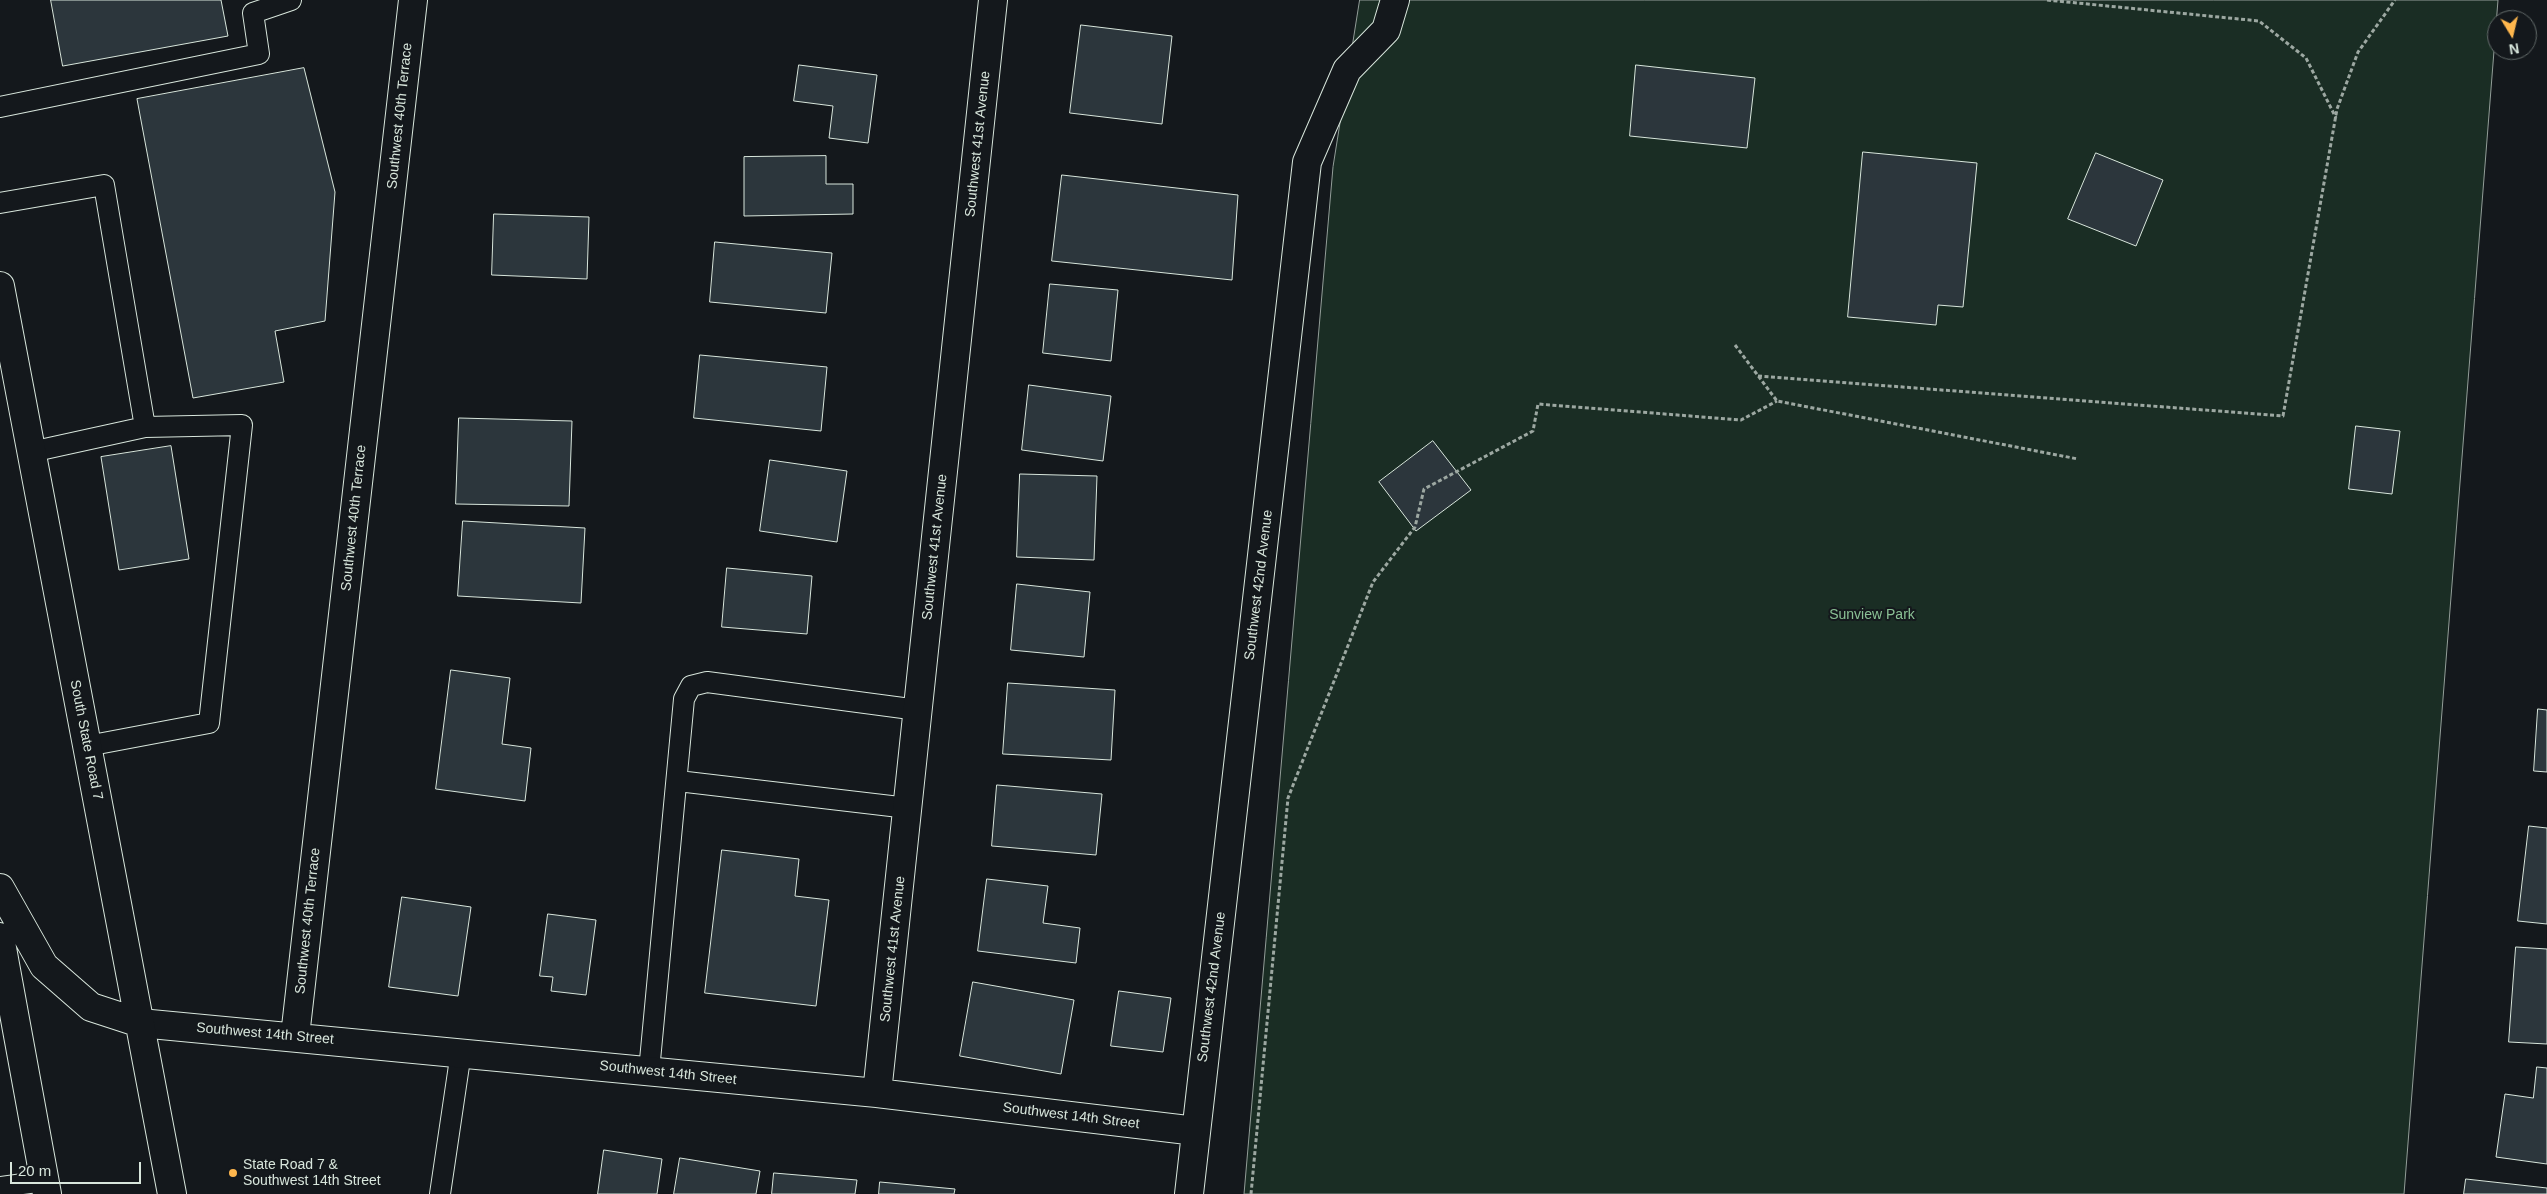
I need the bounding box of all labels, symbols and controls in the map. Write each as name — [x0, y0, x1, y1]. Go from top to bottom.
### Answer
north arrow — [2487, 10, 2537, 60]
text: N — [2508, 40, 2520, 58]
street label: Southwest 40th Terrace — [384, 42, 416, 190]
street label: Southwest 41st Avenue — [962, 70, 994, 218]
street label: Southwest 40th Terrace — [338, 444, 370, 592]
street label: Southwest 41st Avenue — [919, 473, 951, 621]
street label: Southwest 42nd Avenue — [1241, 509, 1277, 661]
park label: Sunview Park — [1829, 607, 1915, 623]
street label: South State Road 7 — [66, 678, 106, 802]
street label: Southwest 40th Terrace — [292, 847, 324, 995]
street label: Southwest 41st Avenue — [877, 875, 909, 1023]
street label: Southwest 42nd Avenue — [1194, 911, 1230, 1063]
street label: Southwest 14th Street — [196, 1020, 334, 1048]
street label: Southwest 14th Street — [599, 1057, 737, 1089]
street label: Southwest 14th Street — [1002, 1099, 1140, 1133]
scale bar — [12, 1152, 144, 1184]
place label: State Road 7 & Southwest 14th Street — [243, 1157, 381, 1190]
text: 20 m — [18, 1162, 51, 1179]
marker: State Road 7 & Southwest 14th Street — [227, 1167, 239, 1179]

